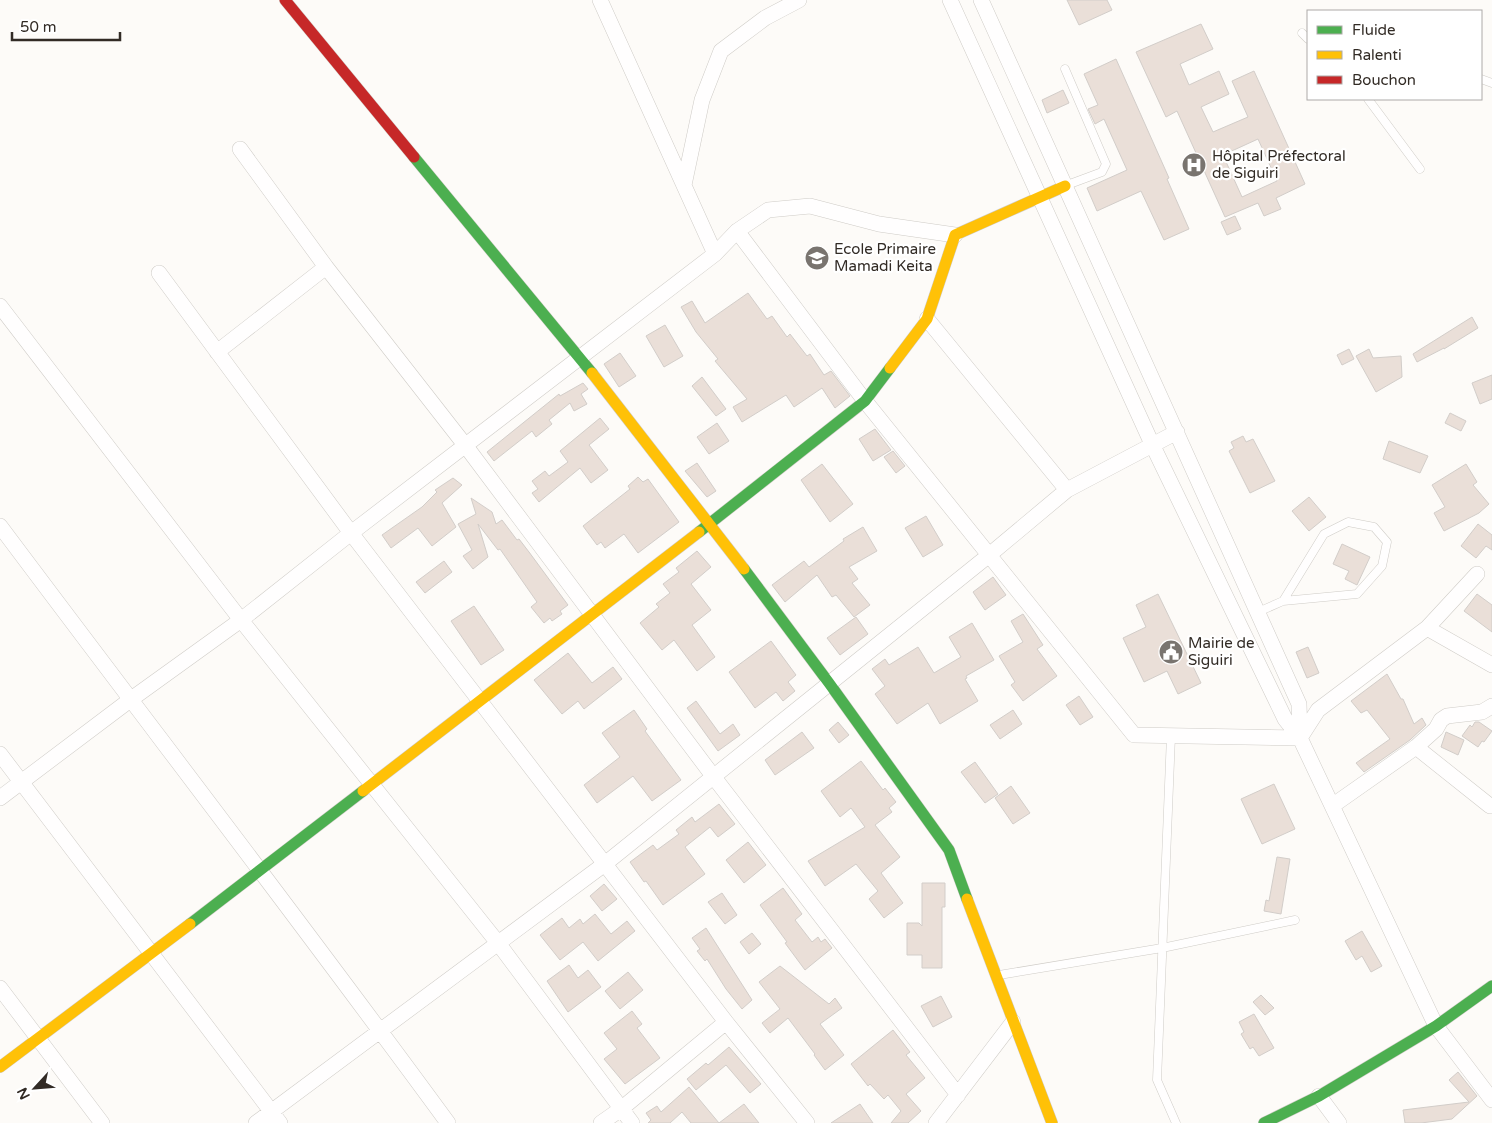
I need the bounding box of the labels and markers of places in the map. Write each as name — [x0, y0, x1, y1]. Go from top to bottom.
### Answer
place label: Hôpital Préfectoral de Siguiri — [1212, 147, 1346, 182]
hospital icon: Hôpital Préfectoral de Siguiri — [1181, 152, 1207, 178]
place label: Ecole Primaire Mamadi Keita — [834, 240, 936, 275]
school or university icon: Ecole Primaire Mamadi Keita — [804, 245, 830, 271]
place label: Mairie de Siguiri — [1188, 634, 1254, 669]
public building icon: Mairie de Siguiri — [1158, 639, 1184, 665]

